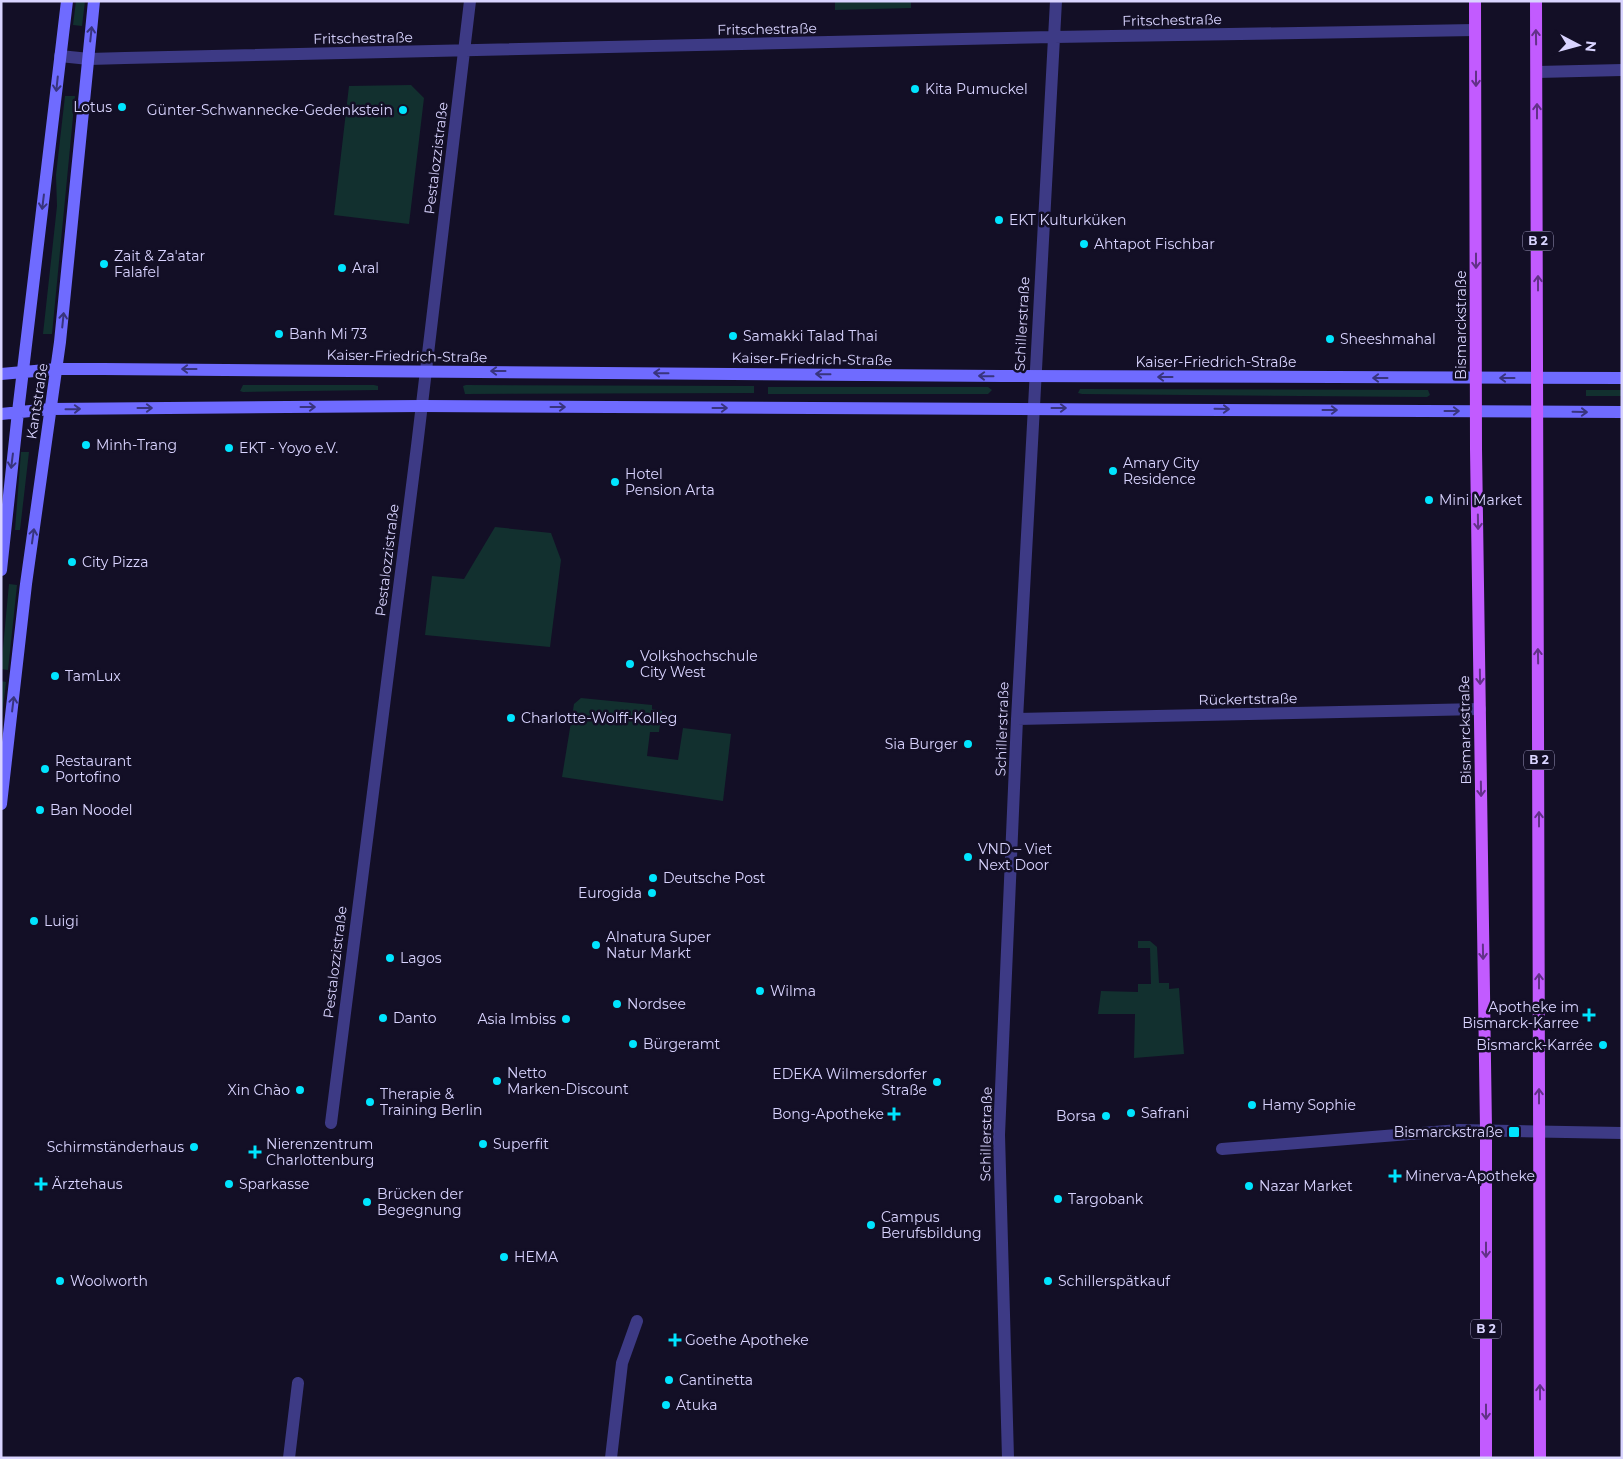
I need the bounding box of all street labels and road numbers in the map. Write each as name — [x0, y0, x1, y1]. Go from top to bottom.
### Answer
street label: Fritschestraße — [1122, 10, 1222, 30]
street label: Fritschestraße — [717, 19, 817, 39]
street label: Fritschestraße — [313, 28, 413, 48]
street label: Pestalozzistraße — [420, 101, 452, 215]
road number: B 2 — [1523, 232, 1553, 250]
street label: Bismarckstraße — [1452, 270, 1470, 380]
street label: Schillerstraße — [1011, 276, 1033, 372]
street label: Kaiser-Friedrich-Straße — [326, 346, 488, 366]
street label: Kaiser-Friedrich-Straße — [731, 349, 893, 369]
street label: Kaiser-Friedrich-Straße — [1136, 353, 1296, 371]
street label: Kantstraße — [22, 362, 52, 440]
street label: Pestalozzistraße — [371, 503, 403, 617]
street label: Bismarckstraße — [1455, 675, 1475, 785]
street label: Schillerstraße — [991, 681, 1013, 777]
street label: Rückertstraße — [1198, 689, 1298, 709]
road number: B 2 — [1524, 750, 1554, 770]
street label: Pestalozzistraße — [319, 905, 351, 1019]
street label: Schillerstraße — [976, 1086, 996, 1182]
road number: B 2 — [1471, 1320, 1501, 1338]

